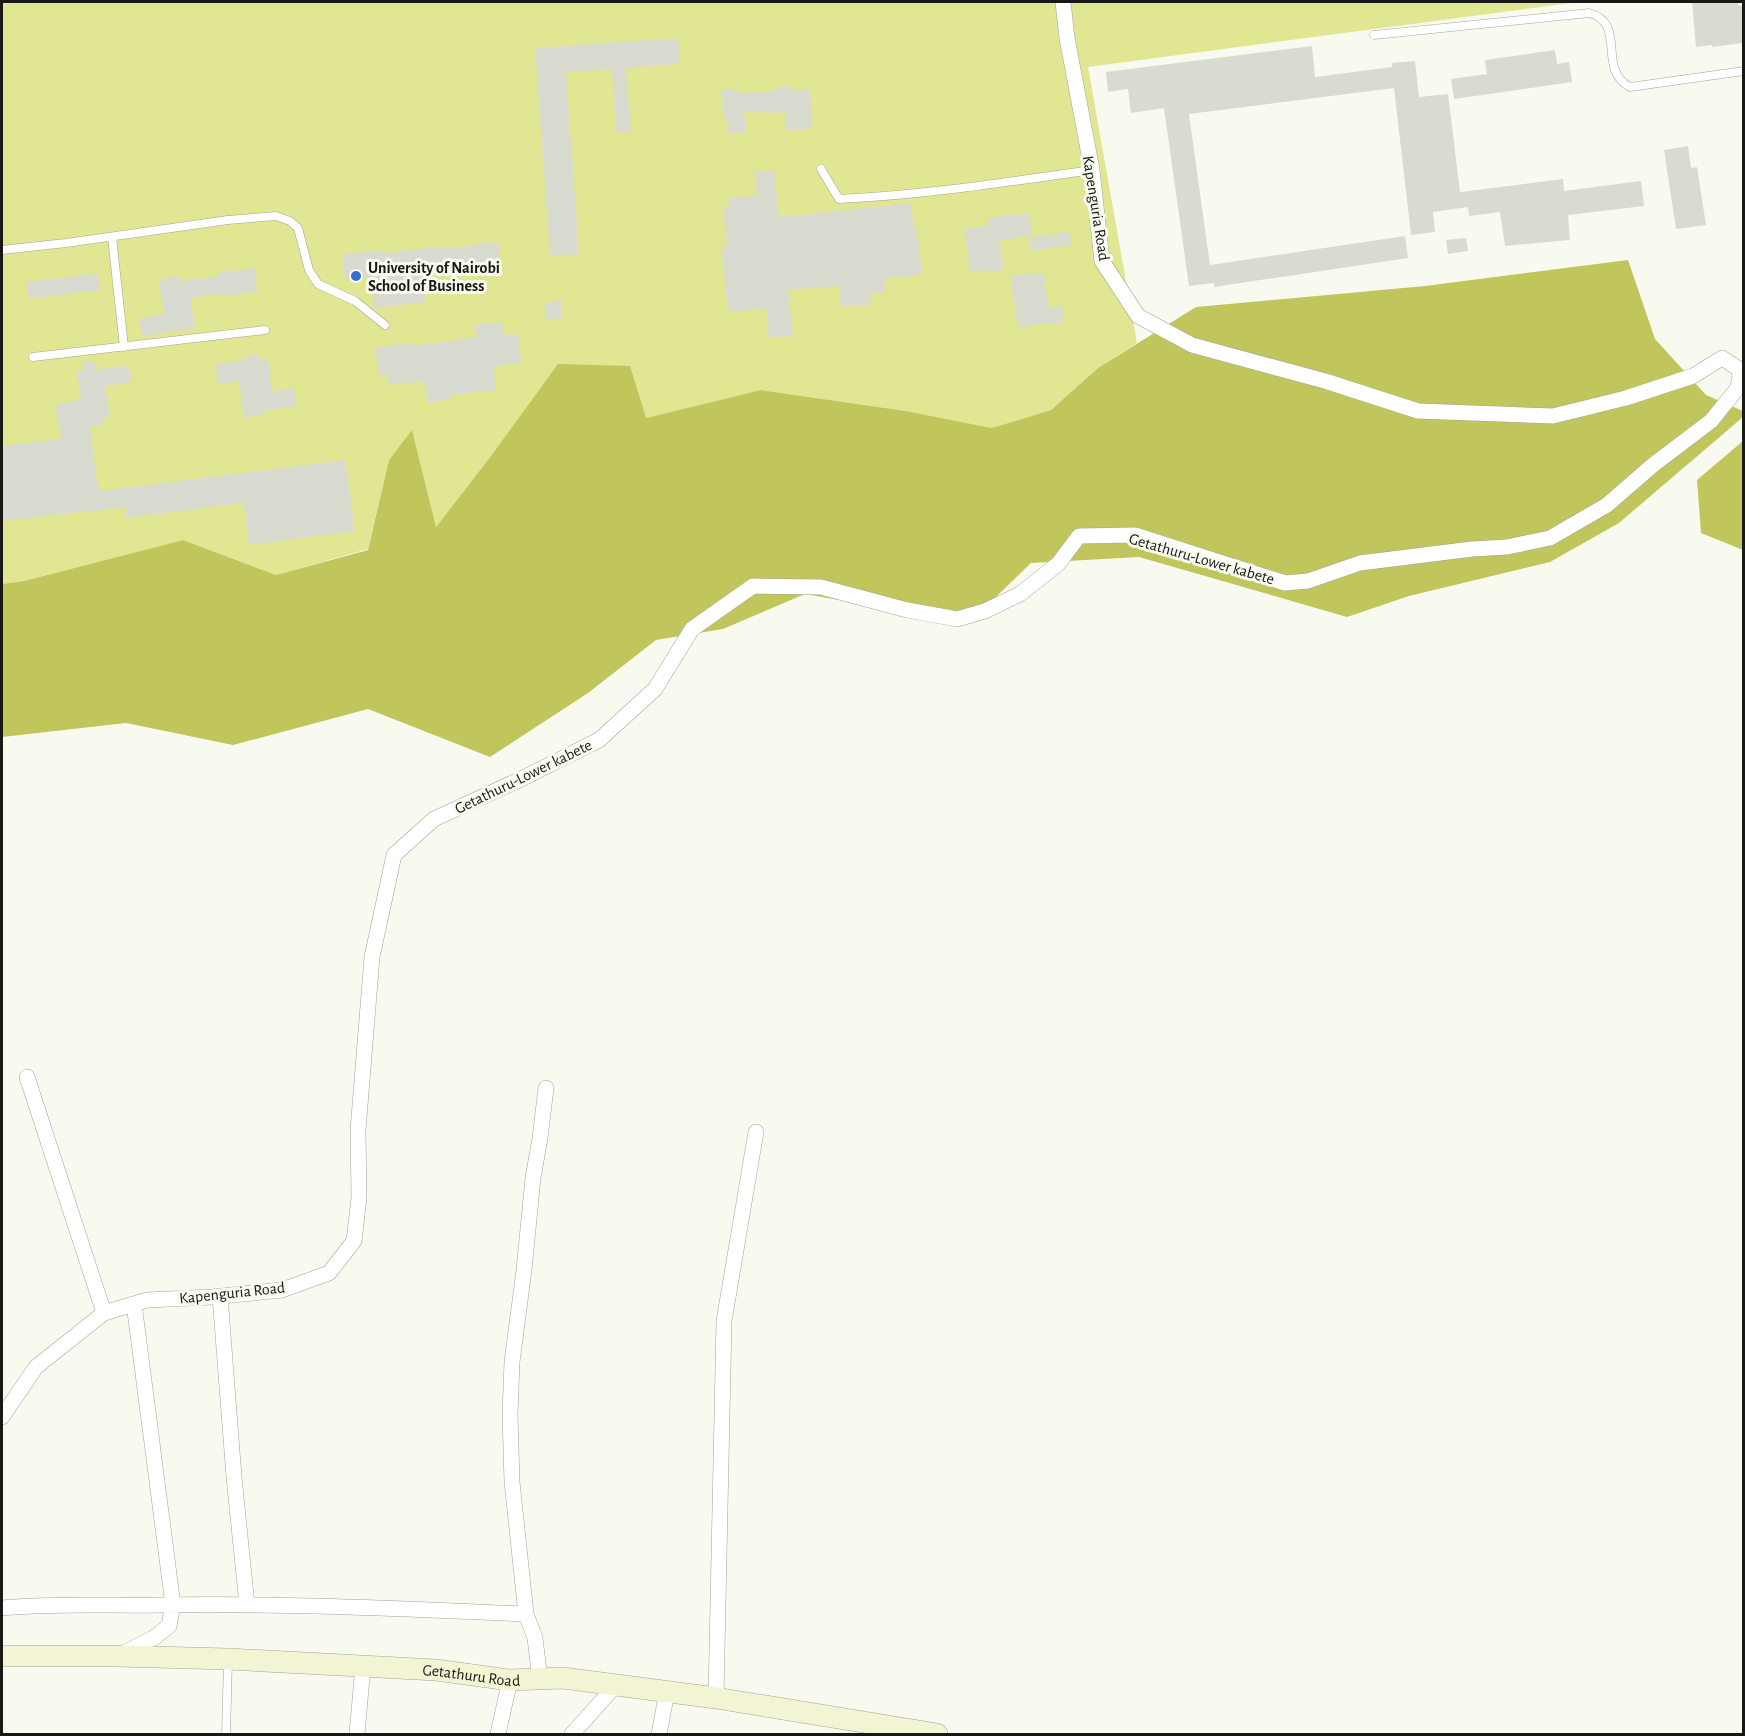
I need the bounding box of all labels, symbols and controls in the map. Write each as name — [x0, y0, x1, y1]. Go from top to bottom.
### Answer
street label: Kapenguria Road — [1080, 154, 1112, 262]
place label: University of Nairobi School of Business — [368, 260, 500, 294]
marker: University of Nairobi School of Business — [349, 269, 363, 283]
street label: Getathuru-Lower kabete — [1127, 531, 1276, 587]
street label: Getathuru-Lower kabete — [452, 737, 595, 817]
street label: Kapenguria Road — [178, 1279, 286, 1307]
street label: Getathuru Road — [422, 1662, 521, 1689]

